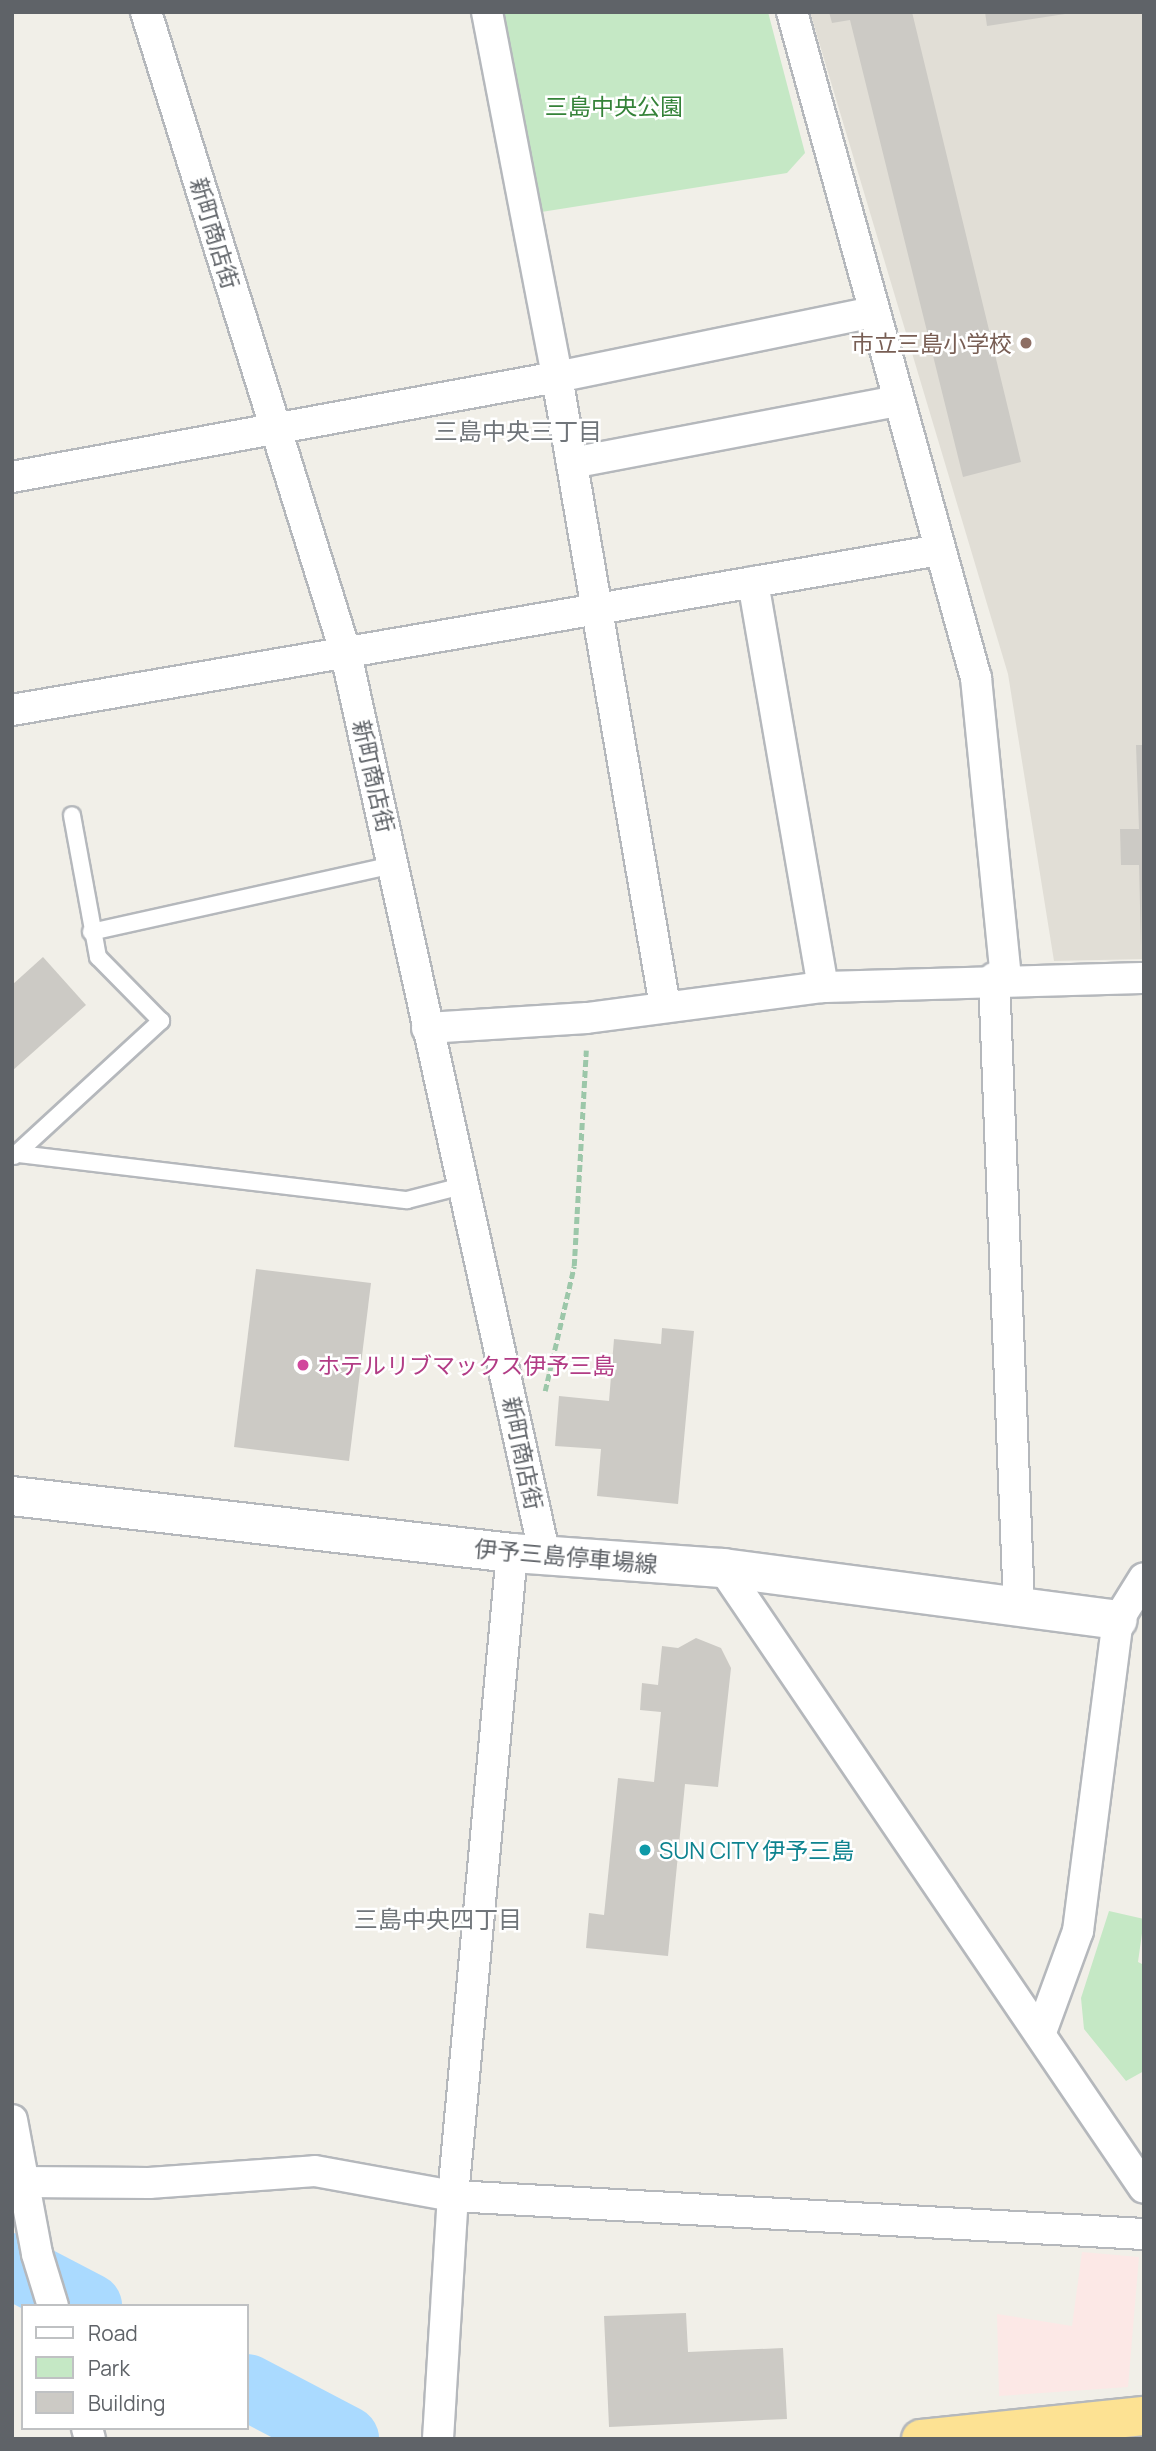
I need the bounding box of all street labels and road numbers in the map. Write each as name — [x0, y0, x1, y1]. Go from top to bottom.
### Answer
street label: 新町商店街 — [185, 174, 245, 292]
street label: 新町商店街 — [348, 717, 400, 835]
street label: 新町商店街 — [498, 1394, 548, 1512]
street label: 伊予三島停車場線 — [473, 1534, 659, 1578]

